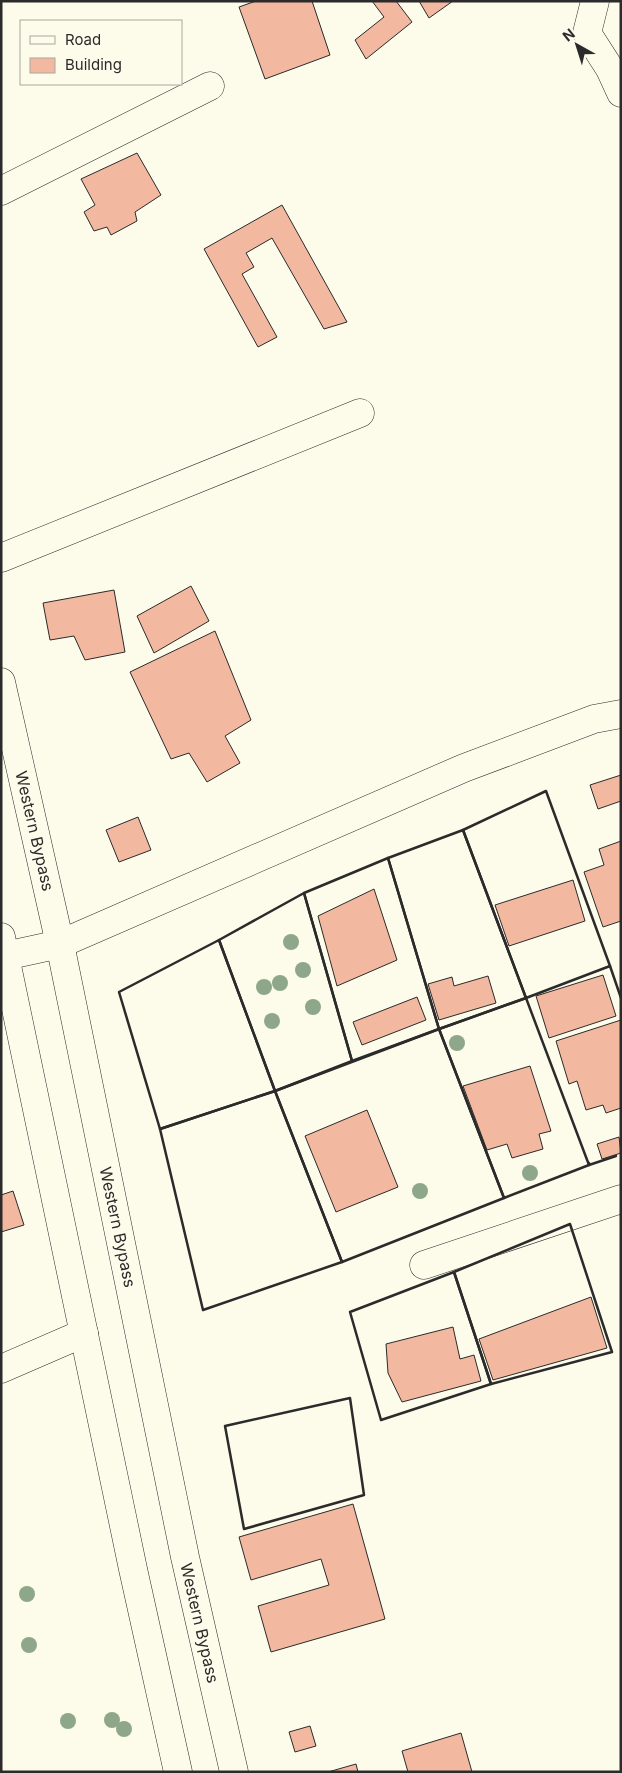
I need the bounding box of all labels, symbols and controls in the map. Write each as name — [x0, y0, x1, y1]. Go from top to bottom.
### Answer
legend — [20, 20, 182, 85]
north arrow — [552, 20, 602, 70]
text: N — [559, 25, 578, 44]
text: Road — [65, 30, 101, 49]
text: Building — [65, 55, 122, 74]
street label: Western Bypass — [11, 769, 59, 893]
street label: Western Bypass — [95, 1165, 141, 1289]
street label: Western Bypass — [176, 1561, 224, 1685]

